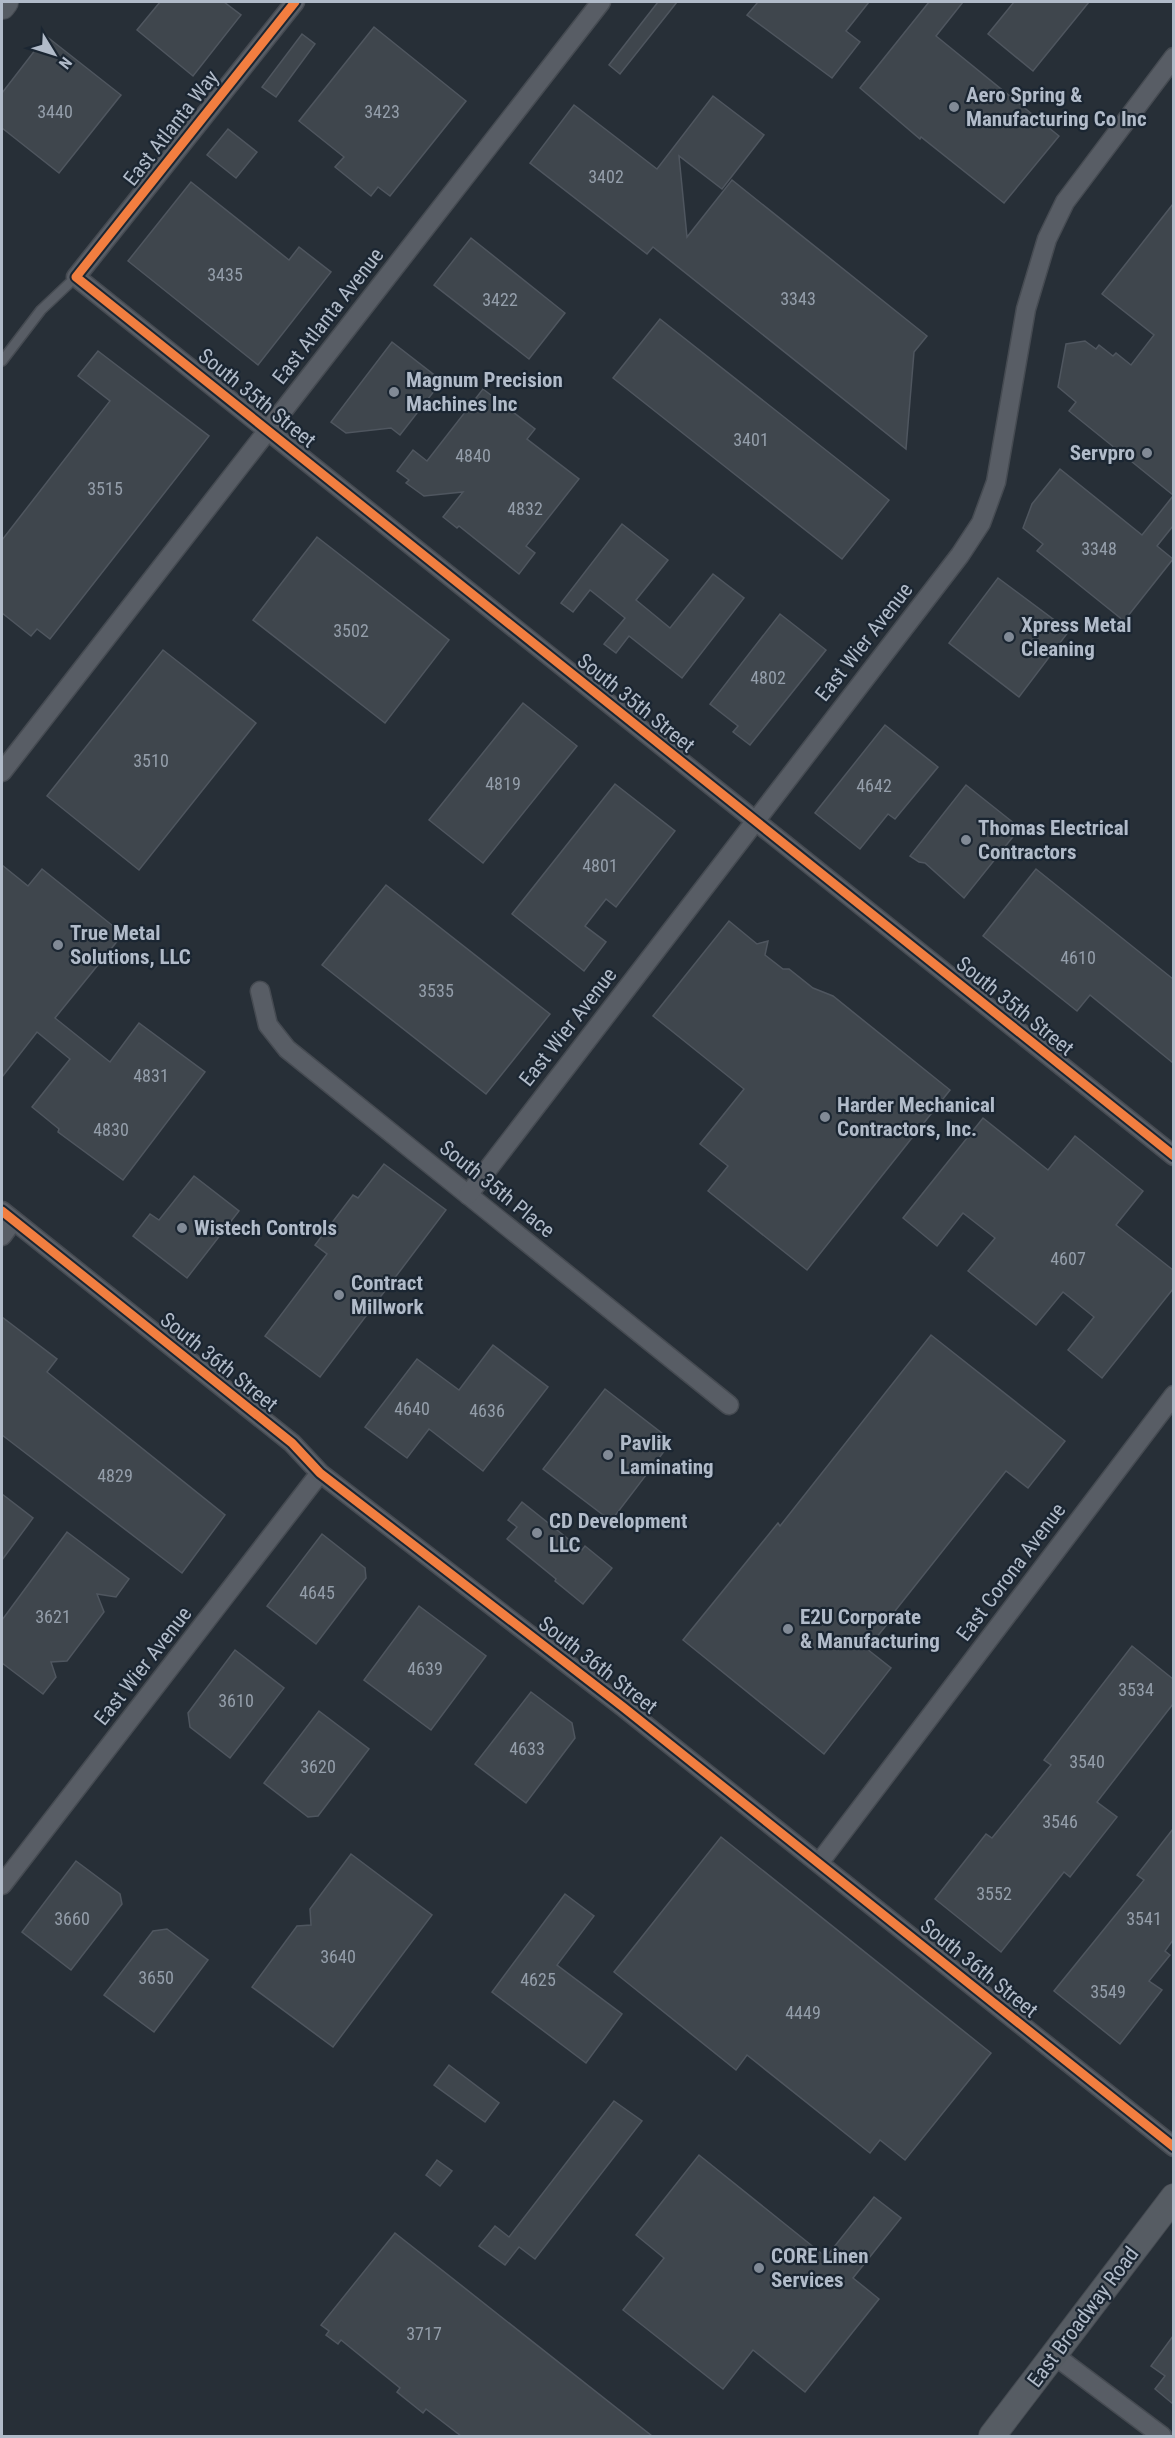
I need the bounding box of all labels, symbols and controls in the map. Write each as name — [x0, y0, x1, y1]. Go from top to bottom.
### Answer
north arrow — [24, 24, 84, 84]
text: N — [55, 53, 76, 73]
street label: East Atlanta Way — [119, 65, 224, 190]
place label: Aero Spring & Manufacturing Co Inc — [966, 83, 1147, 131]
marker: Aero Spring & Manufacturing Co Inc — [947, 100, 961, 114]
house number: 3440 — [37, 101, 73, 122]
house number: 3423 — [364, 101, 400, 122]
house number: 3402 — [588, 166, 624, 187]
street label: East Atlanta Avenue — [267, 243, 389, 389]
house number: 3435 — [207, 264, 243, 285]
house number: 3343 — [780, 288, 816, 309]
house number: 3422 — [482, 289, 518, 310]
street label: South 35th Street — [194, 343, 320, 453]
place label: Magnum Precision Machines Inc — [406, 368, 563, 416]
marker: Magnum Precision Machines Inc — [387, 385, 401, 399]
house number: 3401 — [733, 429, 769, 450]
place label: Servpro — [1070, 441, 1135, 465]
house number: 4840 — [455, 445, 491, 466]
marker: Servpro — [1140, 446, 1154, 460]
house number: 3515 — [87, 478, 123, 499]
house number: 4832 — [507, 498, 543, 519]
house number: 3348 — [1081, 538, 1117, 559]
street label: East Wier Avenue — [810, 578, 918, 706]
place label: Xpress Metal Cleaning — [1021, 613, 1131, 661]
house number: 3502 — [333, 620, 369, 641]
marker: Xpress Metal Cleaning — [1002, 630, 1016, 644]
street label: South 35th Street — [573, 648, 699, 758]
house number: 4802 — [750, 667, 786, 688]
house number: 3510 — [133, 750, 169, 771]
house number: 4819 — [485, 773, 521, 794]
house number: 4642 — [856, 775, 892, 796]
place label: Thomas Electrical Contractors — [978, 816, 1129, 864]
marker: Thomas Electrical Contractors — [959, 833, 973, 847]
house number: 4801 — [582, 855, 618, 876]
place label: True Metal Solutions, LLC — [70, 921, 191, 969]
marker: True Metal Solutions, LLC — [51, 938, 65, 952]
house number: 4610 — [1060, 947, 1096, 968]
street label: South 35th Street — [952, 951, 1078, 1061]
street label: East Wier Avenue — [514, 963, 622, 1091]
house number: 3535 — [418, 980, 454, 1001]
house number: 4831 — [133, 1065, 169, 1086]
place label: Harder Mechanical Contractors, Inc. — [837, 1093, 995, 1141]
marker: Harder Mechanical Contractors, Inc. — [818, 1110, 832, 1124]
house number: 4830 — [93, 1119, 129, 1140]
street label: South 35th Place — [435, 1135, 559, 1243]
place label: Wistech Controls — [194, 1216, 337, 1240]
marker: Wistech Controls — [175, 1221, 189, 1235]
house number: 4607 — [1050, 1248, 1086, 1269]
place label: Contract Millwork — [351, 1271, 424, 1319]
marker: Contract Millwork — [332, 1288, 346, 1302]
street label: South 36th Street — [156, 1307, 282, 1417]
house number: 4640 — [394, 1398, 430, 1419]
house number: 4636 — [469, 1400, 505, 1421]
place label: Pavlik Laminating — [620, 1431, 714, 1479]
marker: Pavlik Laminating — [601, 1448, 615, 1462]
house number: 4829 — [97, 1465, 133, 1486]
street label: East Corona Avenue — [952, 1498, 1071, 1645]
place label: CD Development LLC — [549, 1509, 687, 1557]
marker: CD Development LLC — [530, 1526, 544, 1540]
house number: 4645 — [299, 1582, 335, 1603]
street label: East Wier Avenue — [89, 1602, 197, 1730]
place label: E2U Corporate & Manufacturing — [800, 1605, 940, 1653]
house number: 3621 — [35, 1606, 71, 1627]
street label: South 36th Street — [534, 1611, 662, 1719]
marker: E2U Corporate & Manufacturing — [781, 1622, 795, 1636]
house number: 4639 — [407, 1658, 443, 1679]
house number: 3534 — [1118, 1679, 1154, 1700]
house number: 3610 — [218, 1690, 254, 1711]
house number: 4633 — [509, 1738, 545, 1759]
house number: 3540 — [1069, 1751, 1105, 1772]
house number: 3620 — [300, 1756, 336, 1777]
house number: 3546 — [1042, 1811, 1078, 1832]
house number: 3552 — [976, 1883, 1012, 1904]
house number: 3660 — [54, 1908, 90, 1929]
house number: 3541 — [1126, 1908, 1162, 1929]
street label: South 36th Street — [916, 1913, 1042, 2023]
house number: 3640 — [320, 1946, 356, 1967]
house number: 3650 — [138, 1967, 174, 1988]
house number: 4625 — [520, 1969, 556, 1990]
house number: 3549 — [1090, 1981, 1126, 2002]
house number: 4449 — [785, 2002, 821, 2023]
street label: East Broadway Road — [1023, 2242, 1143, 2392]
place label: CORE Linen Services — [771, 2244, 868, 2292]
marker: CORE Linen Services — [752, 2261, 766, 2275]
house number: 3717 — [406, 2323, 442, 2344]

